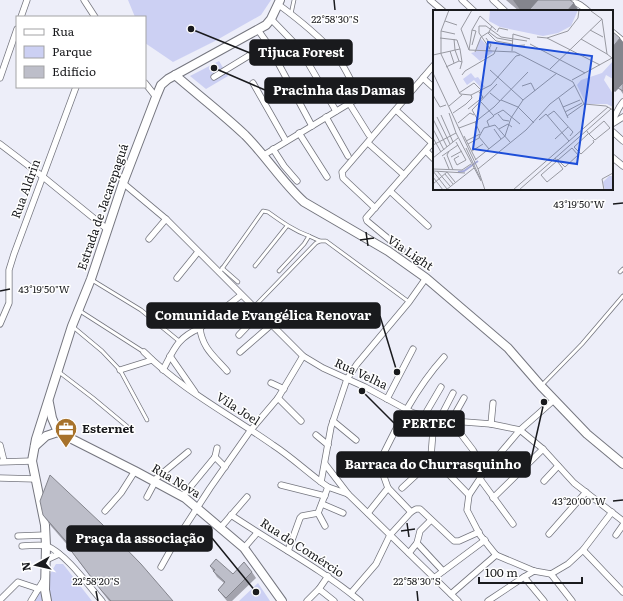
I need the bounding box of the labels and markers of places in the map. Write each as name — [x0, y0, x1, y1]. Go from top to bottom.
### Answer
callout: Tijuca Forest — [250, 40, 352, 65]
callout: Pracinha das Damas — [265, 78, 413, 103]
callout: Comunidade Evangélica Renovar — [147, 303, 380, 328]
callout: PERTEC — [394, 411, 464, 436]
office icon: Esternet — [53, 416, 79, 449]
place label: Esternet — [82, 419, 135, 437]
callout: Barraca do Churrasquinho — [337, 452, 530, 477]
callout: Praça da associação — [67, 526, 212, 551]

